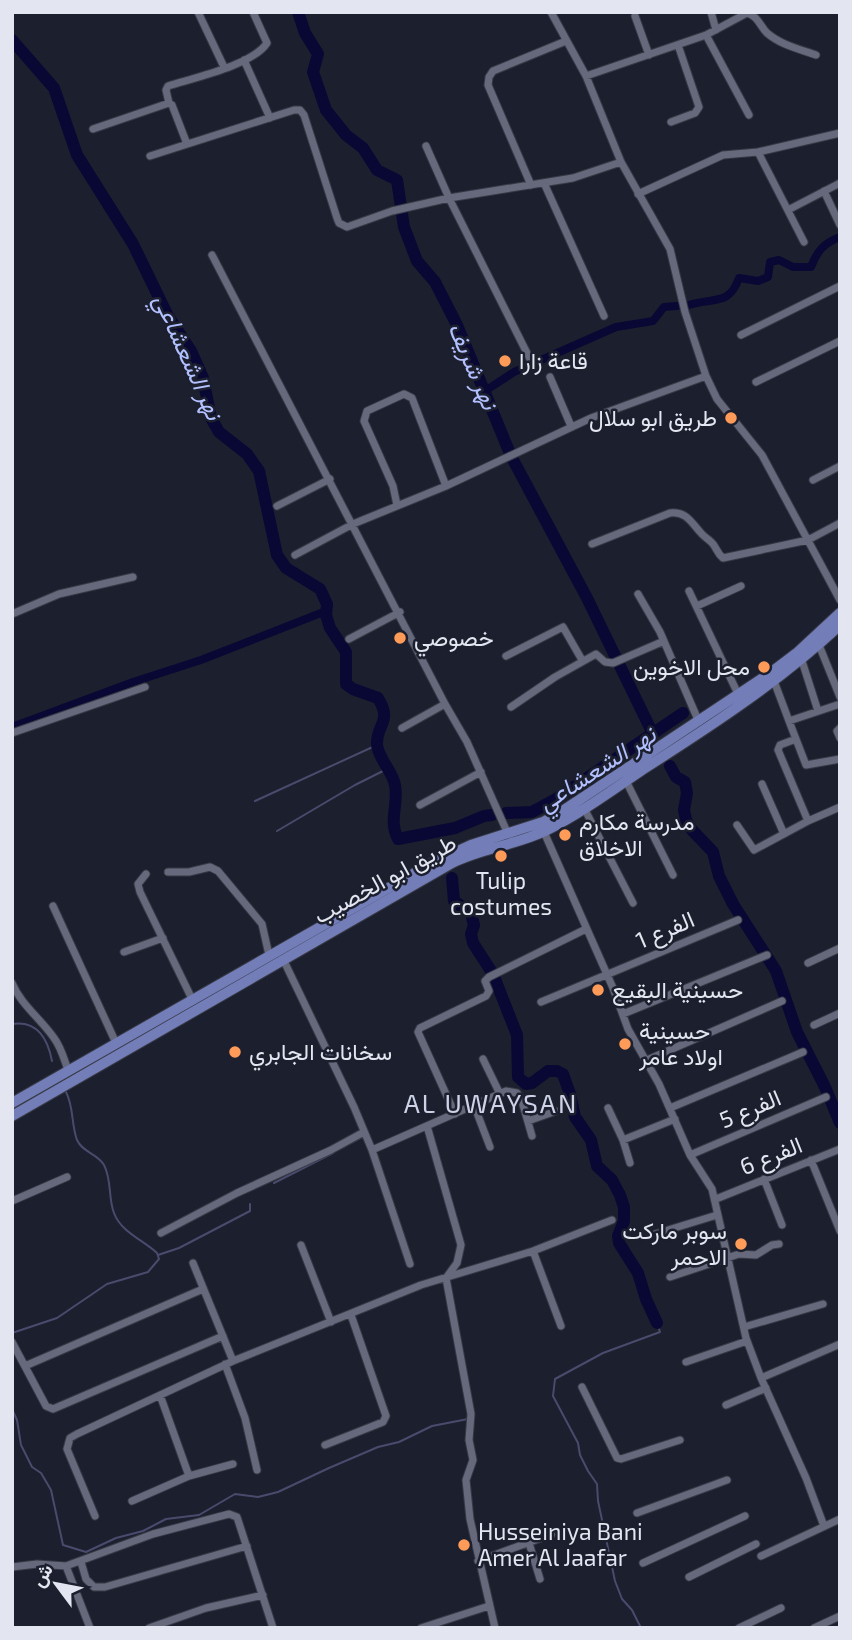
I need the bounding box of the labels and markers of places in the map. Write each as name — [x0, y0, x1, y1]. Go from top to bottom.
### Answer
place label: قاعة زارا — [519, 346, 588, 376]
marker: قاعة زارا — [497, 353, 513, 369]
place label: طريق ابو سلال — [589, 403, 717, 433]
marker: طريق ابو سلال — [723, 410, 739, 426]
place label: خصوصي — [414, 623, 494, 657]
marker: خصوصي — [392, 630, 408, 646]
place label: محل الاخوين — [633, 652, 750, 682]
marker: محل الاخوين — [756, 659, 772, 675]
place label: مدرسة مكارم الاخلاق — [579, 807, 695, 861]
marker: مدرسة مكارم الاخلاق — [557, 827, 573, 843]
marker: Tulip costumes — [493, 848, 509, 864]
place label: Tulip costumes — [450, 866, 552, 920]
place label: حسينية البقيع — [612, 975, 743, 1006]
marker: حسينية البقيع — [590, 982, 606, 998]
place label: حسينية اولاد عامر — [638, 1016, 723, 1072]
marker: حسينية اولاد عامر — [617, 1036, 633, 1052]
place label: سخانات الجابري — [249, 1037, 392, 1071]
marker: سخانات الجابري — [227, 1044, 243, 1060]
place label: سوبر ماركت الاحمر — [622, 1216, 727, 1272]
marker: سوبر ماركت الاحمر — [733, 1236, 749, 1252]
place label: Husseiniya Bani Amer Al Jaafar — [478, 1517, 643, 1571]
marker: Husseiniya Bani Amer Al Jaafar — [456, 1537, 472, 1553]

